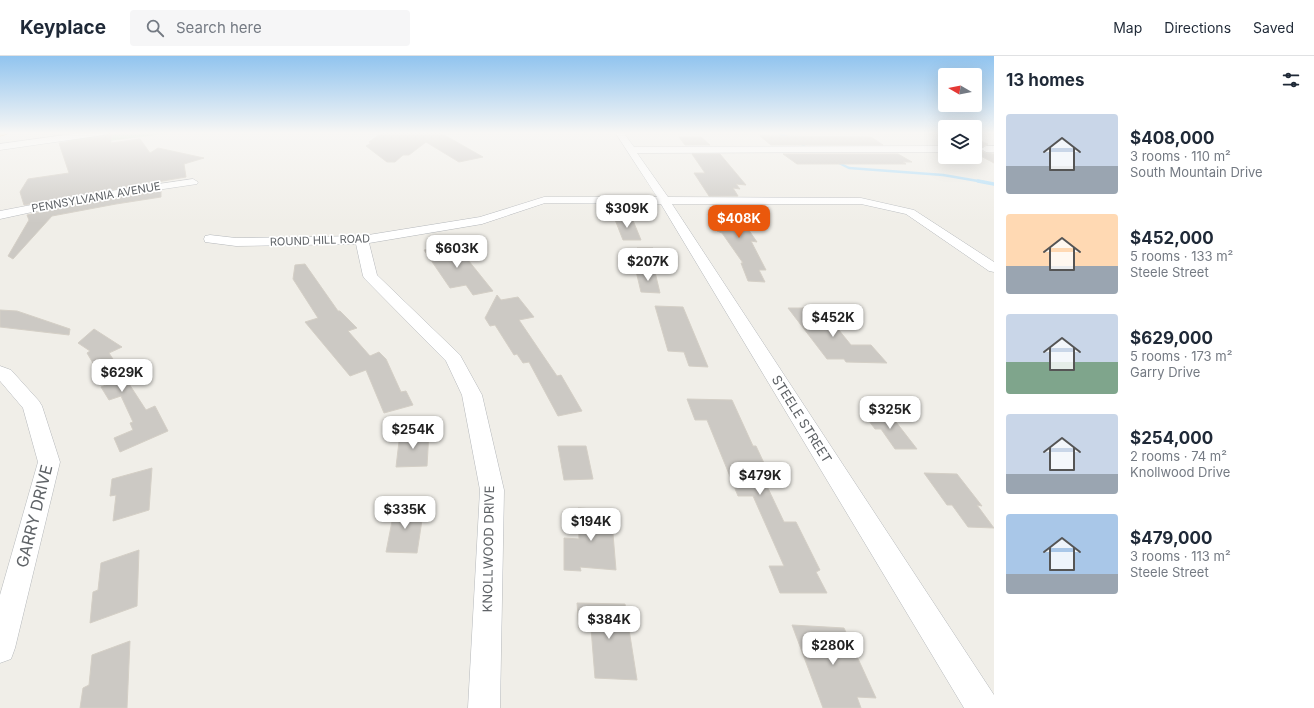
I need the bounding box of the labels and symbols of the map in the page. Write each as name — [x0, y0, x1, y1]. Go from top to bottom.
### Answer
north arrow — [938, 68, 982, 112]
street label: PENNSYLVANIA AVENUE — [30, 179, 162, 215]
pin: $309K — [599, 195, 655, 229]
pin: $408K — [711, 205, 767, 239]
street label: ROUND HILL ROAD — [270, 231, 370, 249]
pin: $603K — [429, 235, 485, 269]
pin: $207K — [620, 248, 676, 282]
pin: $452K — [805, 304, 861, 338]
pin: $629K — [94, 359, 150, 393]
street label: STEELE STREET — [769, 372, 835, 466]
pin: $325K — [862, 396, 918, 430]
pin: $254K — [385, 416, 441, 450]
pin: $479K — [732, 462, 788, 496]
street label: GARRY DRIVE — [12, 463, 56, 569]
street label: KNOLLWOOD DRIVE — [479, 485, 497, 613]
pin: $335K — [377, 496, 433, 530]
pin: $194K — [563, 508, 619, 542]
pin: $384K — [581, 606, 637, 640]
pin: $280K — [805, 632, 861, 666]

